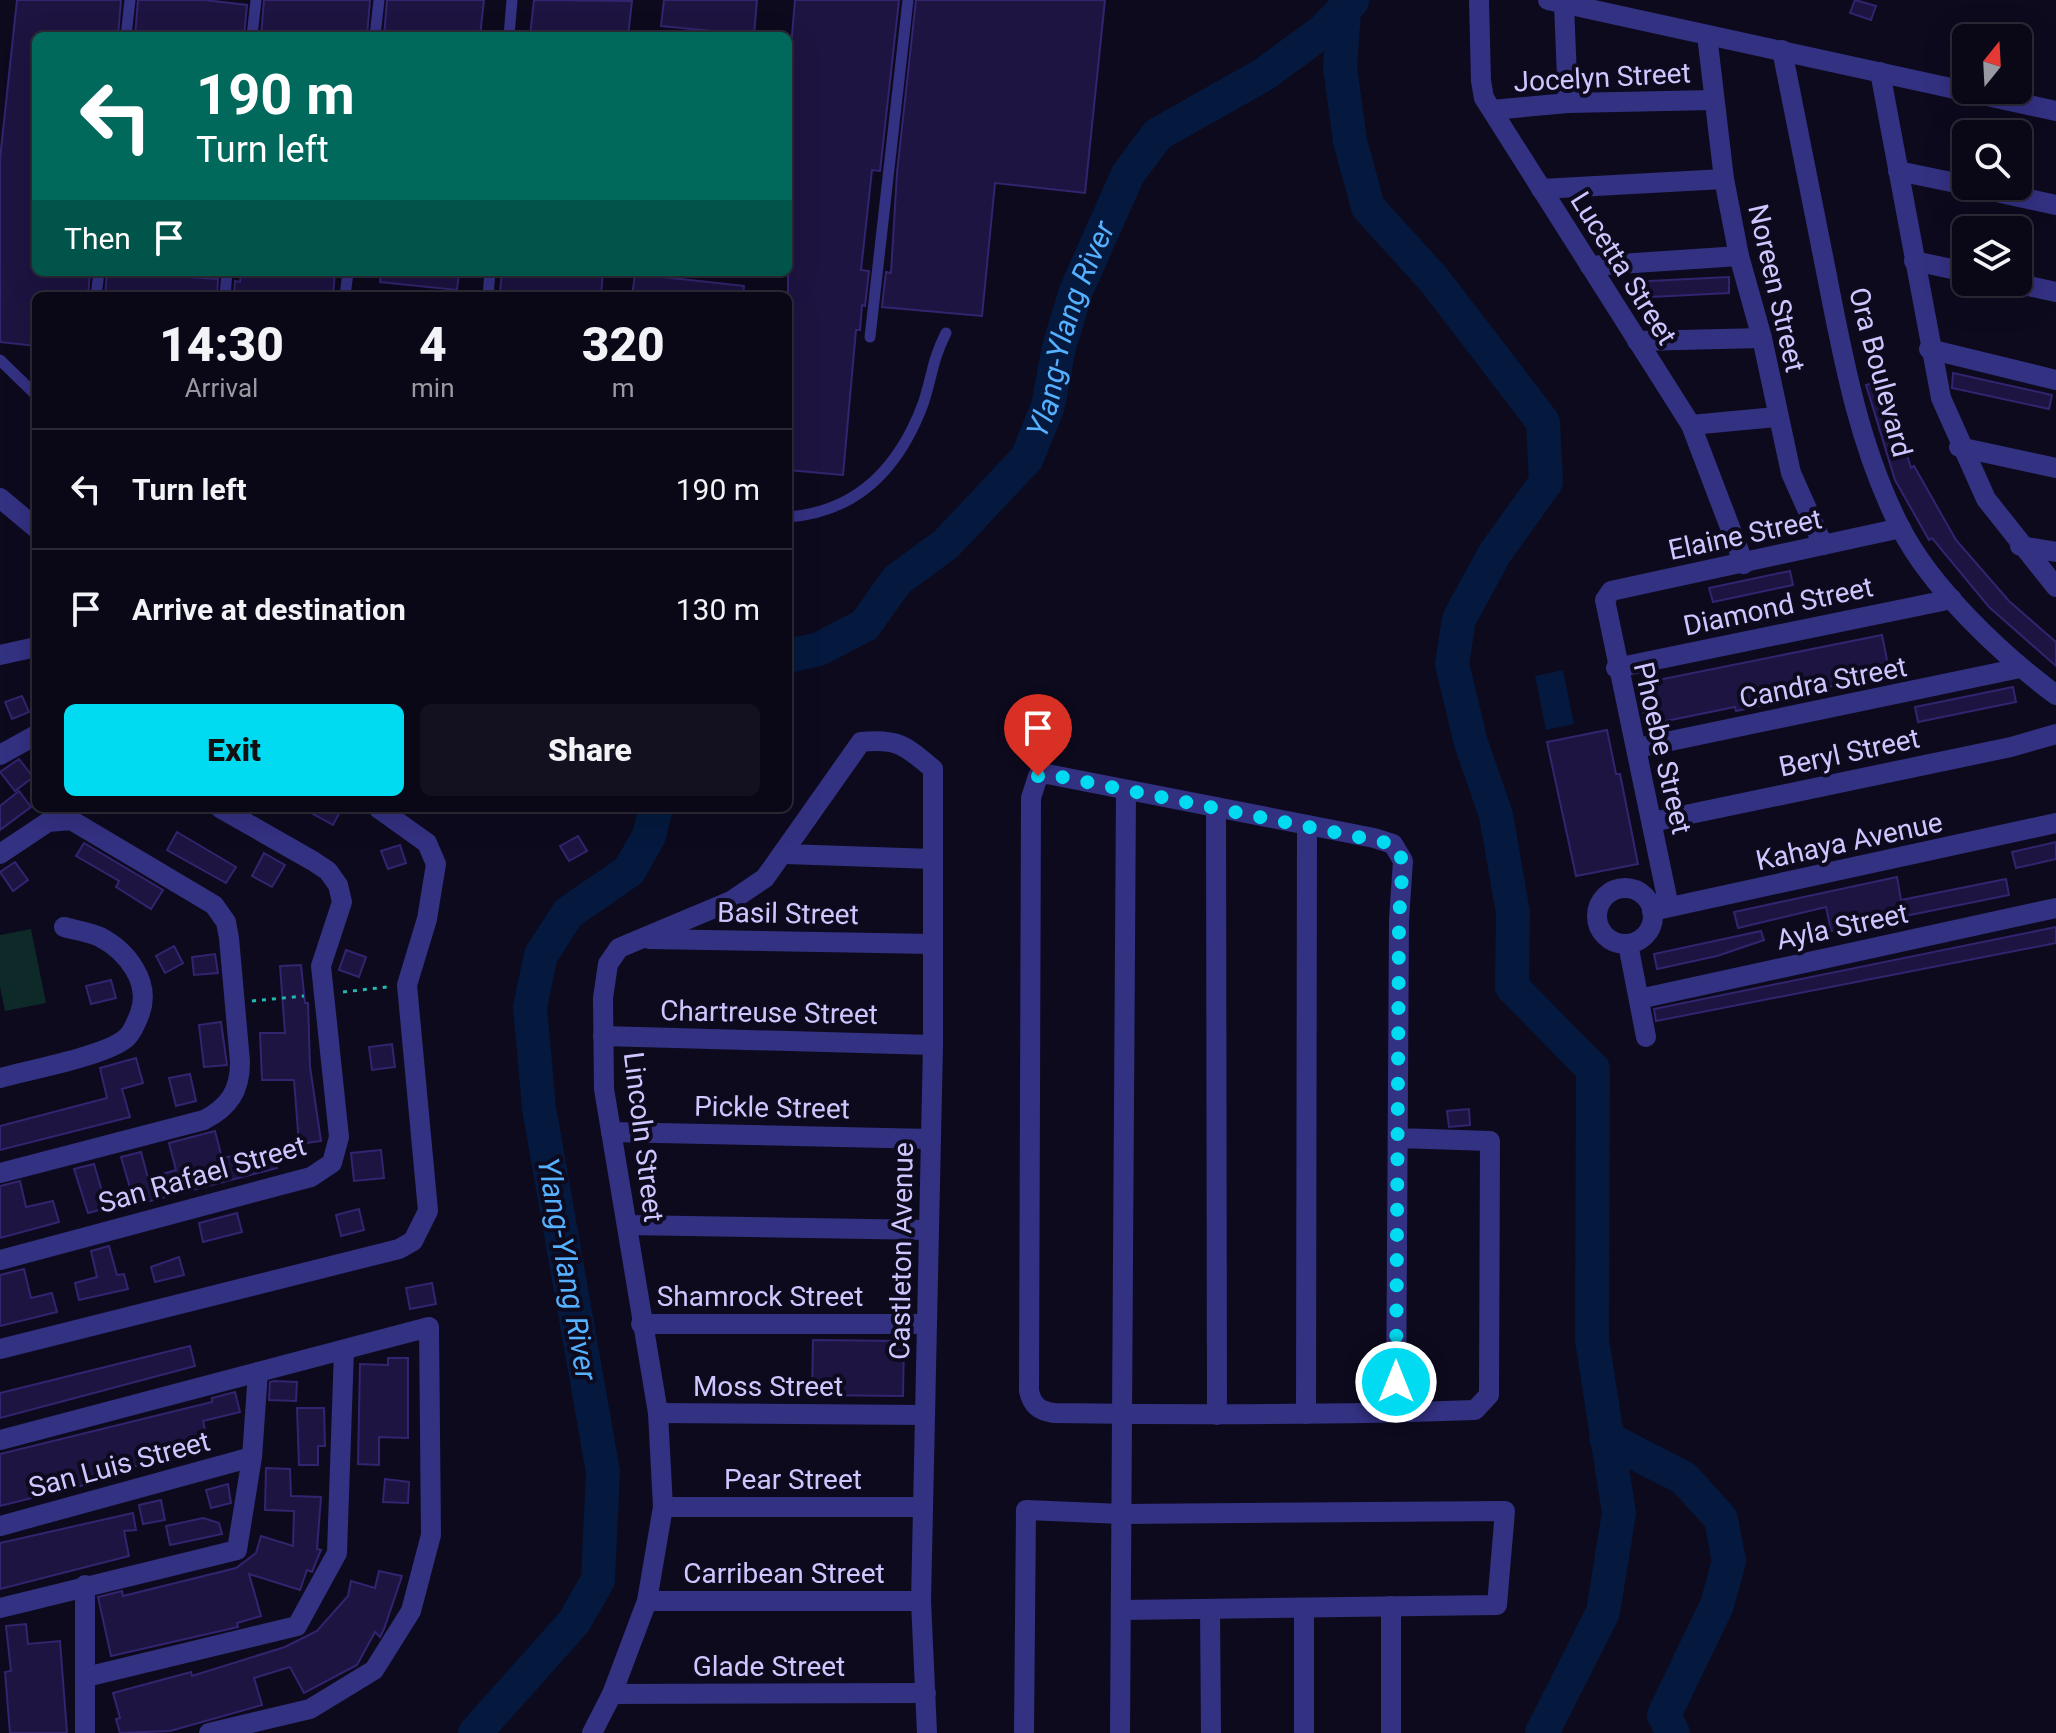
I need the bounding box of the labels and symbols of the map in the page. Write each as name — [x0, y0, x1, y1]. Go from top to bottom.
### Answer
north arrow — [1952, 24, 2032, 104]
street label: Jocelyn Street — [1513, 56, 1691, 99]
street label: Lucetta Street — [1564, 186, 1684, 351]
street label: Noreen Street — [1741, 201, 1812, 375]
water label: Ylang-Ylang River — [1019, 215, 1122, 443]
street label: Ora Boulevard — [1842, 284, 1919, 461]
street label: Elaine Street — [1665, 502, 1825, 567]
street label: Diamond Street — [1680, 570, 1876, 643]
street label: Candra Street — [1737, 650, 1910, 715]
street label: Phoebe Street — [1627, 659, 1698, 837]
pin — [1004, 694, 1072, 776]
street label: Beryl Street — [1776, 721, 1922, 783]
street label: Kahaya Avenue — [1753, 806, 1945, 877]
street label: Basil Street — [717, 896, 859, 931]
street label: Ayla Street — [1773, 896, 1911, 957]
street label: Chartreuse Street — [660, 994, 878, 1031]
street label: Lincoln Street — [617, 1050, 670, 1224]
street label: Pickle Street — [694, 1090, 850, 1125]
street label: San Rafael Street — [95, 1129, 310, 1220]
street label: Castleton Avenue — [883, 1142, 920, 1360]
water label: Ylang-Ylang River — [531, 1155, 604, 1384]
street label: Shamrock Street — [657, 1280, 863, 1313]
position arrow — [1354, 1340, 1438, 1424]
street label: Moss Street — [693, 1370, 843, 1403]
street label: San Luis Street — [25, 1424, 213, 1505]
street label: Pear Street — [724, 1463, 862, 1496]
street label: Carribean Street — [683, 1557, 885, 1590]
street label: Glade Street — [693, 1650, 845, 1683]

